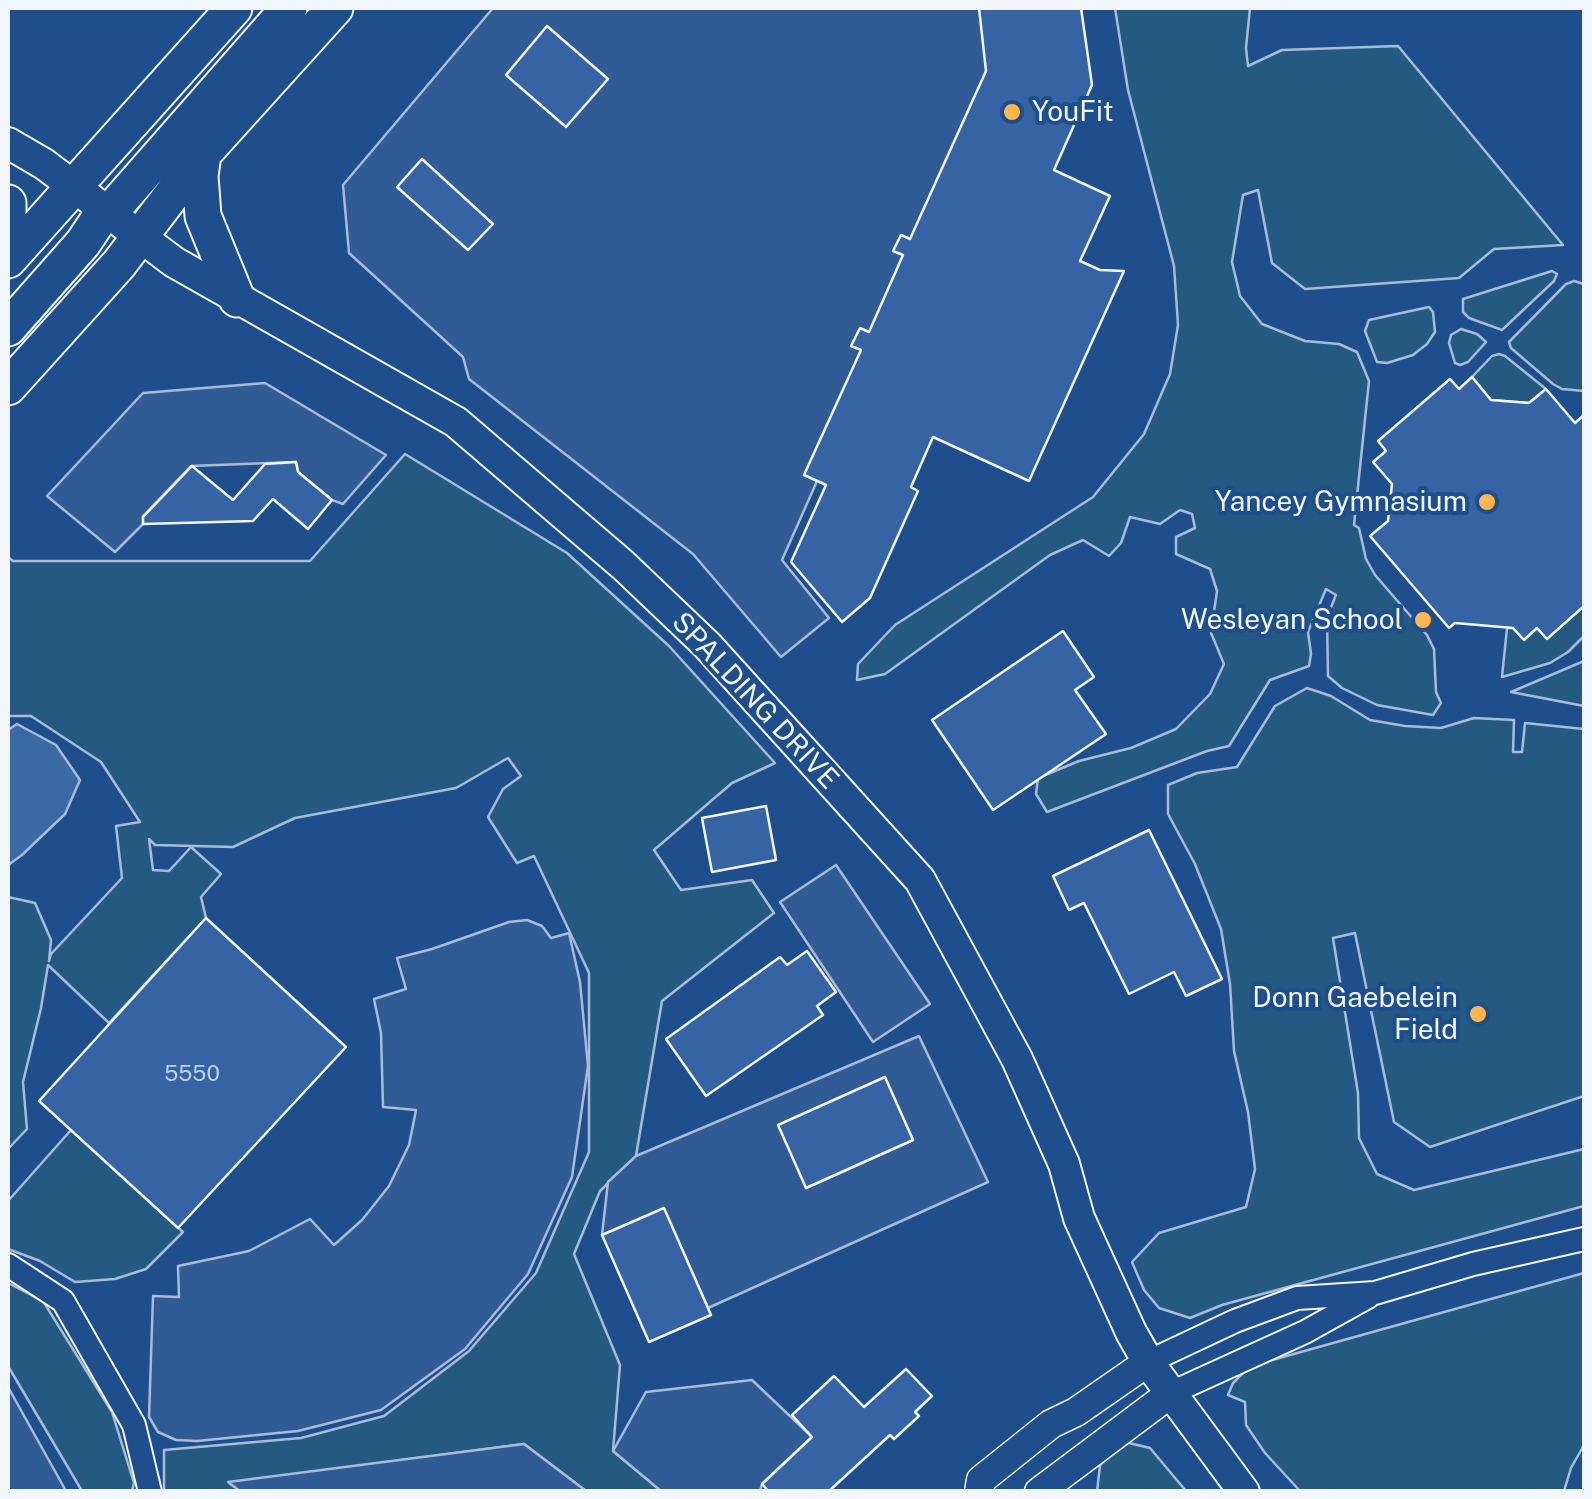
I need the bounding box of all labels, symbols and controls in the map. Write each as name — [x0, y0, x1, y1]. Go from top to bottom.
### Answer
place label: YouFit — [1032, 95, 1114, 129]
marker: YouFit — [1001, 101, 1023, 123]
place label: Yancey Gymnasium — [1215, 485, 1467, 519]
marker: Yancey Gymnasium — [1476, 491, 1498, 513]
place label: Wesleyan School — [1181, 603, 1403, 637]
street label: SPALDING DRIVE — [665, 606, 845, 796]
marker: Wesleyan School — [1412, 609, 1434, 631]
place label: Donn Gaebelein Field — [1252, 981, 1458, 1047]
marker: Donn Gaebelein Field — [1467, 1003, 1489, 1025]
house number: 5550 — [164, 1061, 220, 1087]

